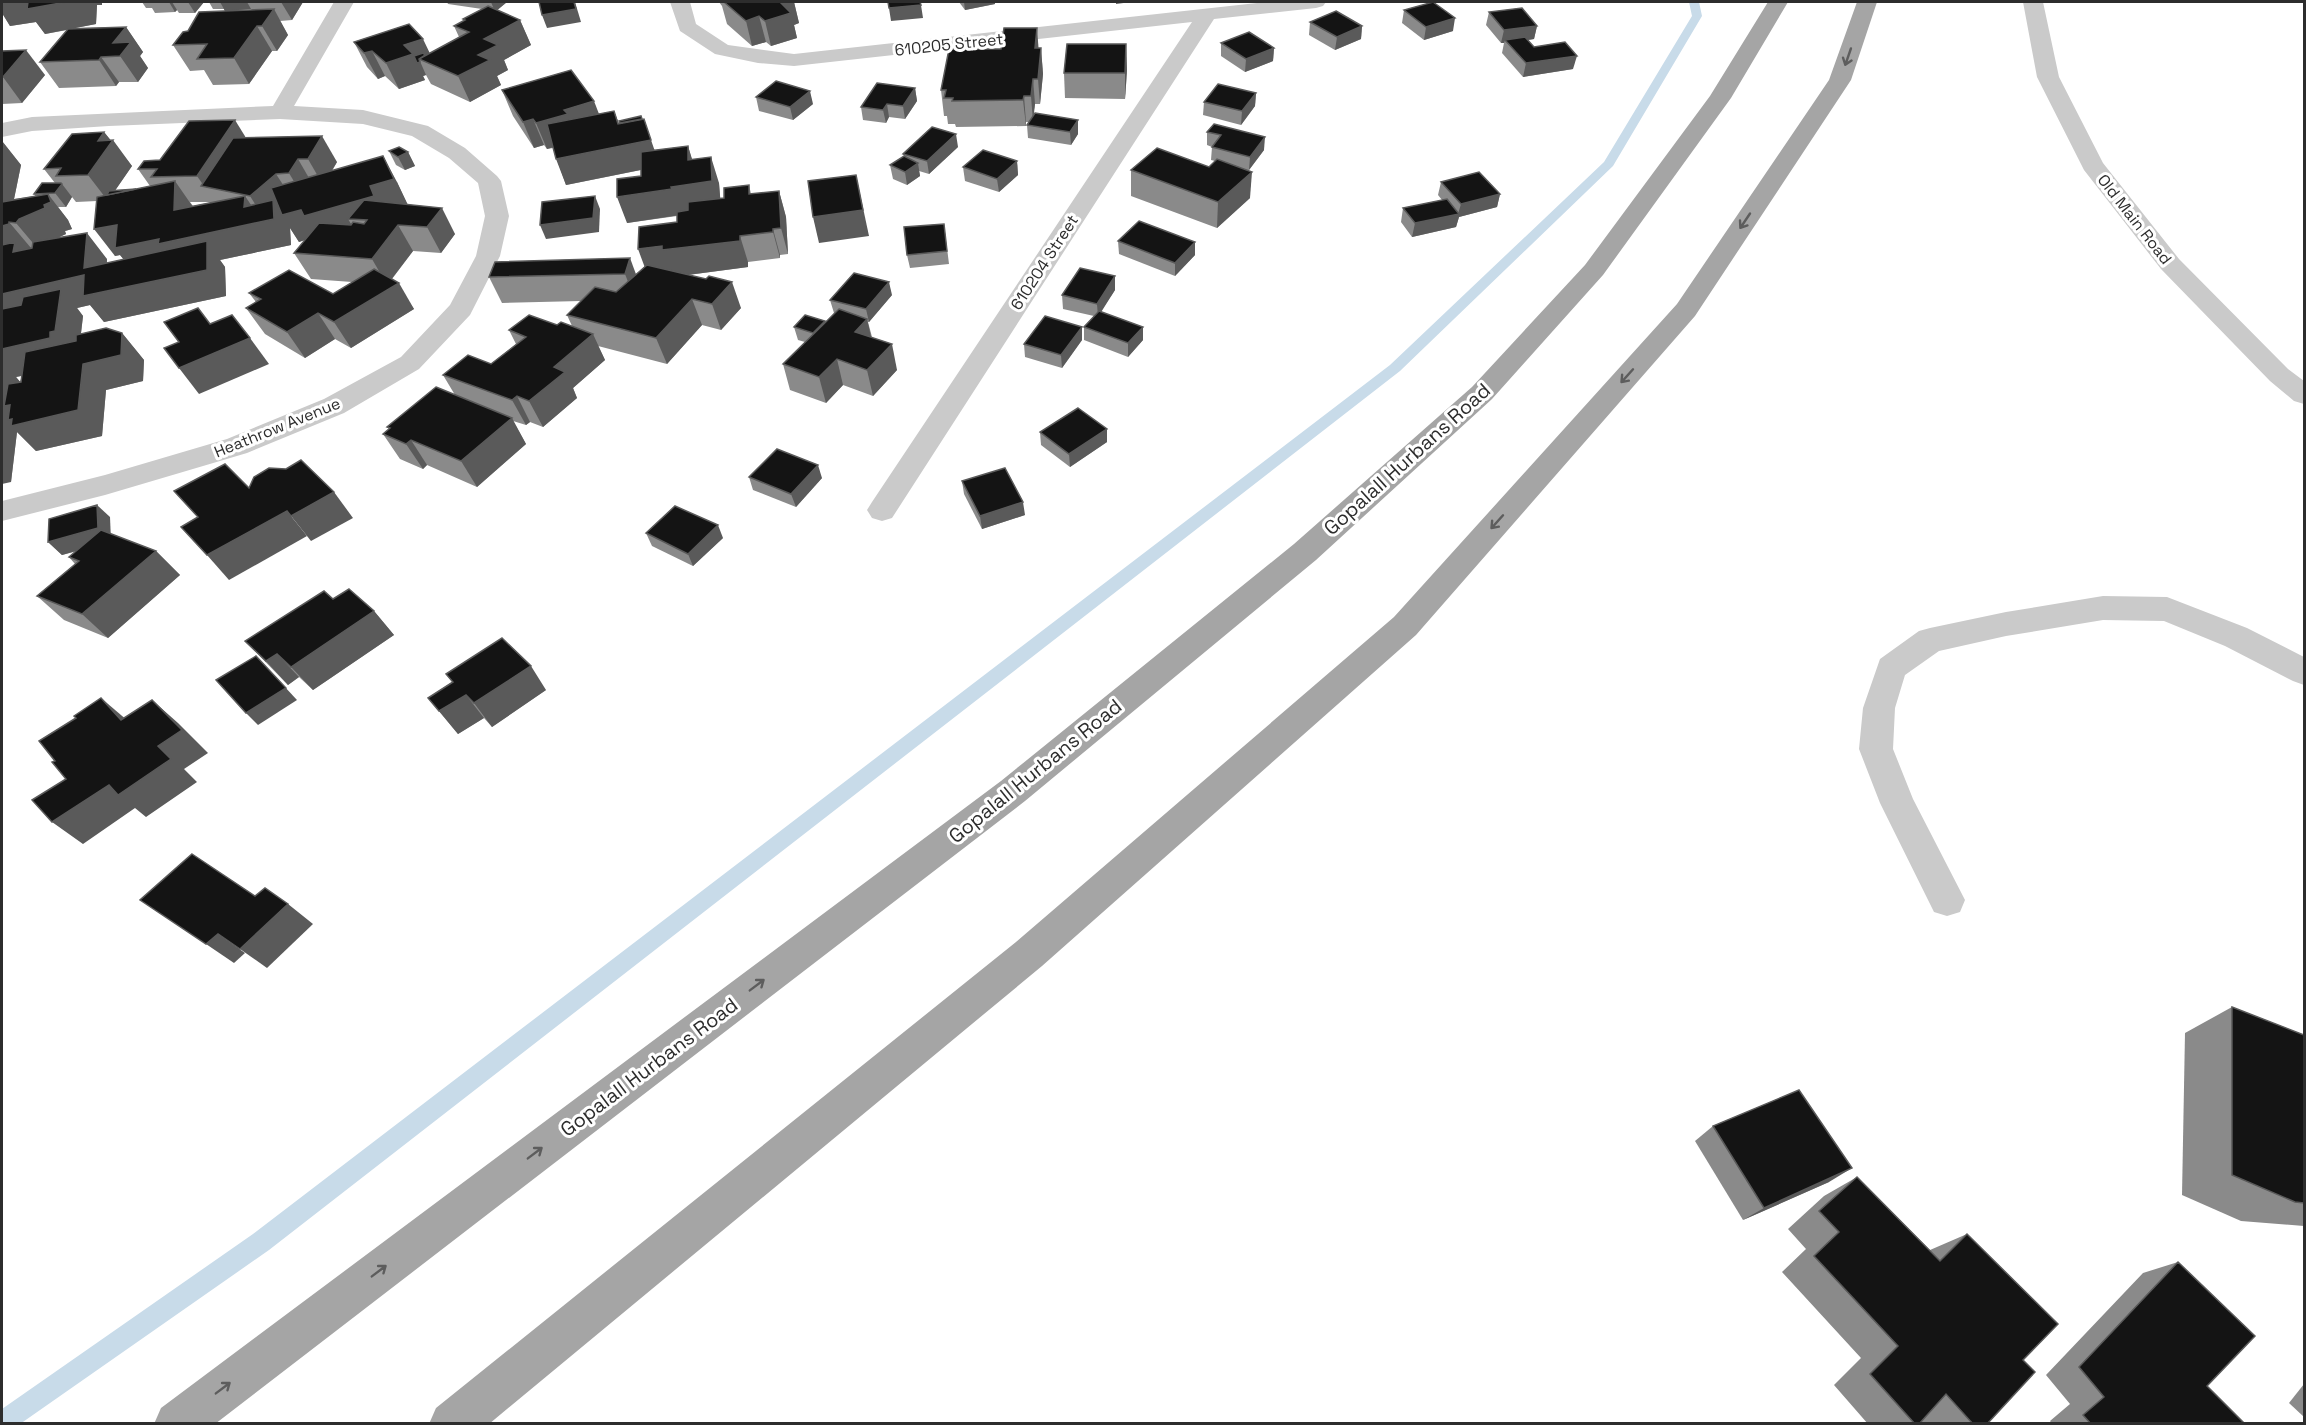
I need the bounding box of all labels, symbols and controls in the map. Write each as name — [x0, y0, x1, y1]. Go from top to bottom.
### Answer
street label: 610205 Street — [894, 28, 1004, 61]
one-way arrow — [1842, 47, 1853, 66]
street label: Old Main Road — [2093, 170, 2176, 269]
street label: 610204 Street — [1006, 211, 1083, 314]
one-way arrow — [1739, 213, 1751, 229]
one-way arrow — [1620, 368, 1634, 383]
street label: Gopalall Hurbans Road — [1318, 377, 1496, 541]
street label: Heathrow Avenue — [211, 393, 343, 462]
one-way arrow — [1490, 514, 1504, 529]
street label: Gopalall Hurbans Road — [943, 693, 1127, 849]
one-way arrow — [749, 979, 765, 991]
street label: Gopalall Hurbans Road — [555, 992, 743, 1142]
one-way arrow — [526, 1147, 542, 1160]
one-way arrow — [371, 1265, 387, 1277]
one-way arrow — [215, 1382, 231, 1395]

